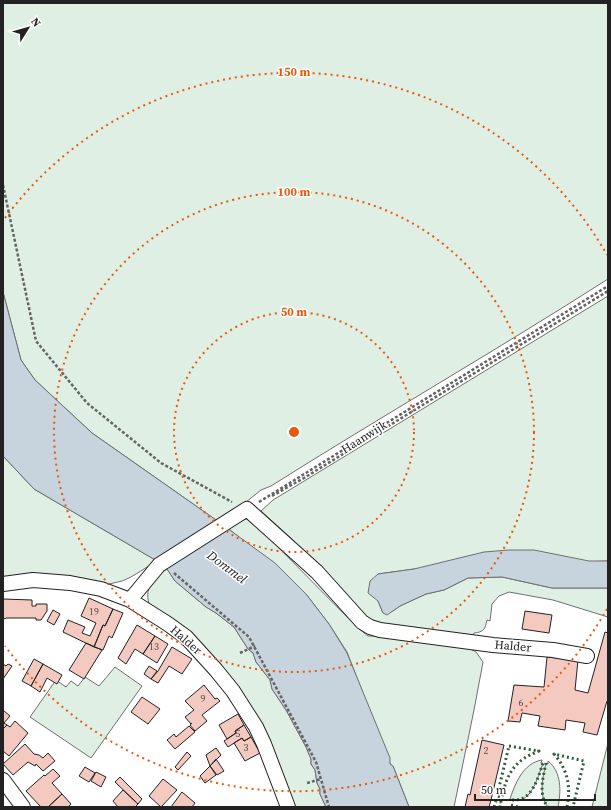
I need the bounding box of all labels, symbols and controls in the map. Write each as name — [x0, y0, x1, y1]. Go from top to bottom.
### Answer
north arrow — [8, 8, 48, 48]
text: N — [27, 15, 44, 30]
text: 150 m — [278, 64, 311, 80]
text: 100 m — [278, 184, 311, 200]
text: 50 m — [281, 304, 307, 320]
street label: Haanwijk — [338, 416, 390, 457]
centre of rings — [287, 425, 301, 439]
water label: Dommel — [203, 546, 251, 588]
house number: 19 — [89, 605, 99, 618]
street label: Halder — [167, 622, 205, 658]
street label: Halder — [494, 636, 532, 656]
house number: 13 — [149, 640, 159, 653]
house number: 9 — [201, 692, 206, 705]
house number: 6 — [519, 696, 524, 709]
house number: 5 — [236, 727, 241, 740]
house number: 3 — [244, 741, 249, 754]
house number: 2 — [484, 744, 489, 757]
scale bar — [475, 776, 595, 802]
text: 50 m — [481, 782, 507, 798]

